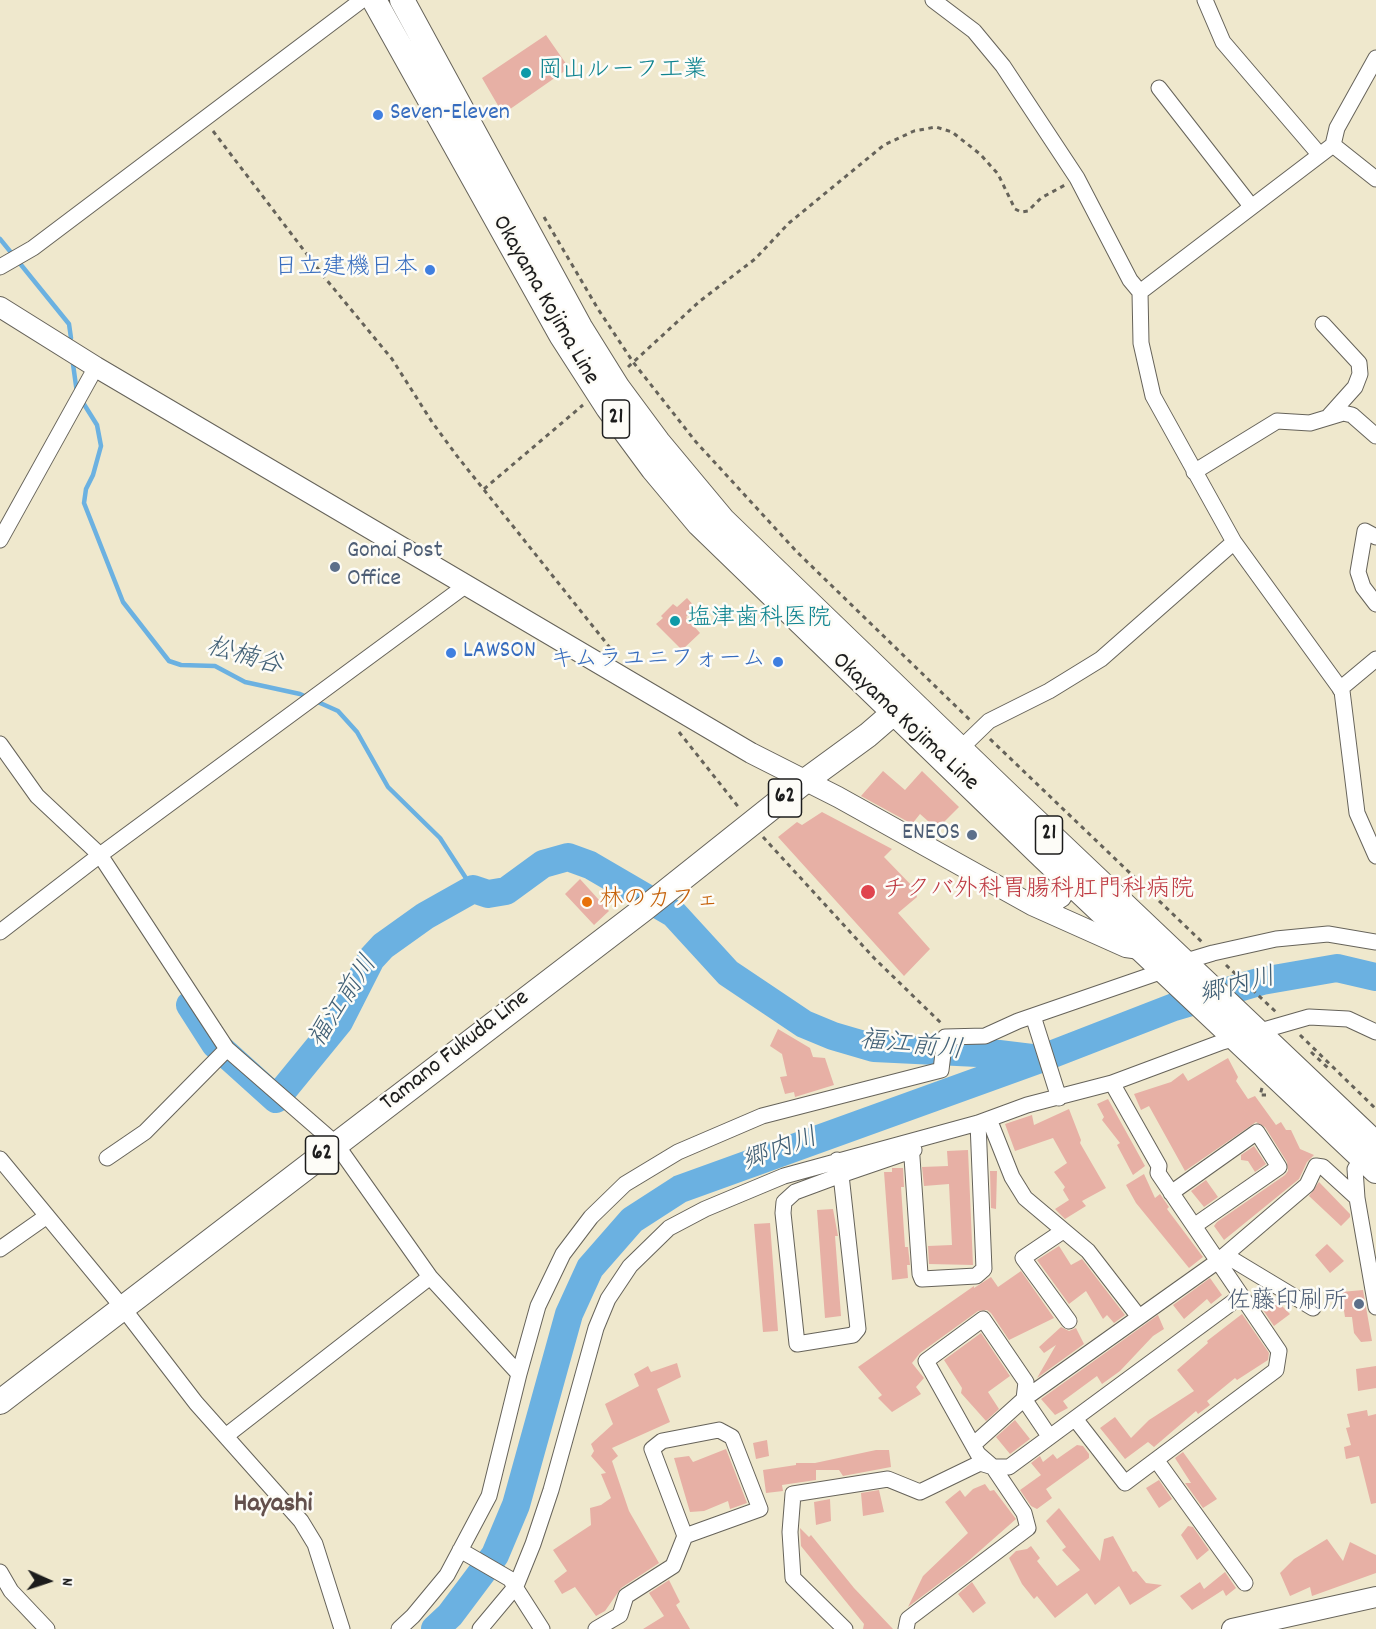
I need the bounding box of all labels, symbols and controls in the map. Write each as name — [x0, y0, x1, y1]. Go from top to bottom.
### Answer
place label: 岡山ルーフ工業 — [538, 59, 707, 87]
marker: 岡山ルーフ工業 — [519, 66, 533, 80]
place label: Seven-Eleven — [390, 101, 510, 129]
marker: Seven-Eleven — [371, 108, 385, 122]
street label: Okayama Kojima Line — [484, 211, 604, 391]
place label: 日立建機日本 — [274, 256, 418, 284]
marker: 日立建機日本 — [423, 263, 437, 277]
road number: 21 — [602, 400, 630, 438]
place label: Gonai Post Office — [347, 539, 443, 595]
marker: Gonai Post Office — [328, 560, 342, 574]
place label: 塩津歯科医院 — [687, 607, 831, 635]
marker: 塩津歯科医院 — [668, 614, 682, 628]
water label: 松楠谷 — [202, 633, 286, 685]
place label: LAWSON — [463, 639, 536, 667]
marker: LAWSON — [444, 646, 458, 660]
street label: Okayama Kojima Line — [824, 647, 984, 799]
place label: キムラユニフォーム — [550, 648, 766, 676]
marker: キムラユニフォーム — [771, 655, 785, 669]
road number: 62 — [768, 779, 802, 817]
road number: 21 — [1036, 816, 1062, 854]
place label: ENEOS — [902, 821, 960, 849]
marker: ENEOS — [965, 828, 979, 842]
place label: チクバ外科胃腸科肛門科病院 — [882, 878, 1194, 906]
marker: チクバ外科胃腸科肛門科病院 — [859, 883, 877, 901]
place label: 林のカフェ — [599, 888, 719, 916]
marker: 林のカフェ — [580, 895, 594, 909]
water label: 福江前川 — [304, 951, 386, 1055]
water label: 郷内川 — [1196, 964, 1280, 1014]
street label: Tamano Fukuda Line — [376, 985, 536, 1119]
water label: 福江前川 — [858, 1027, 964, 1069]
water label: 郷内川 — [739, 1124, 823, 1180]
road number: 62 — [306, 1136, 338, 1174]
place label: 佐藤印刷所 — [1227, 1290, 1347, 1318]
marker: 佐藤印刷所 — [1352, 1297, 1366, 1311]
district label: Hayashi — [234, 1490, 312, 1522]
north arrow — [18, 1551, 78, 1611]
text: N — [55, 1577, 78, 1587]

